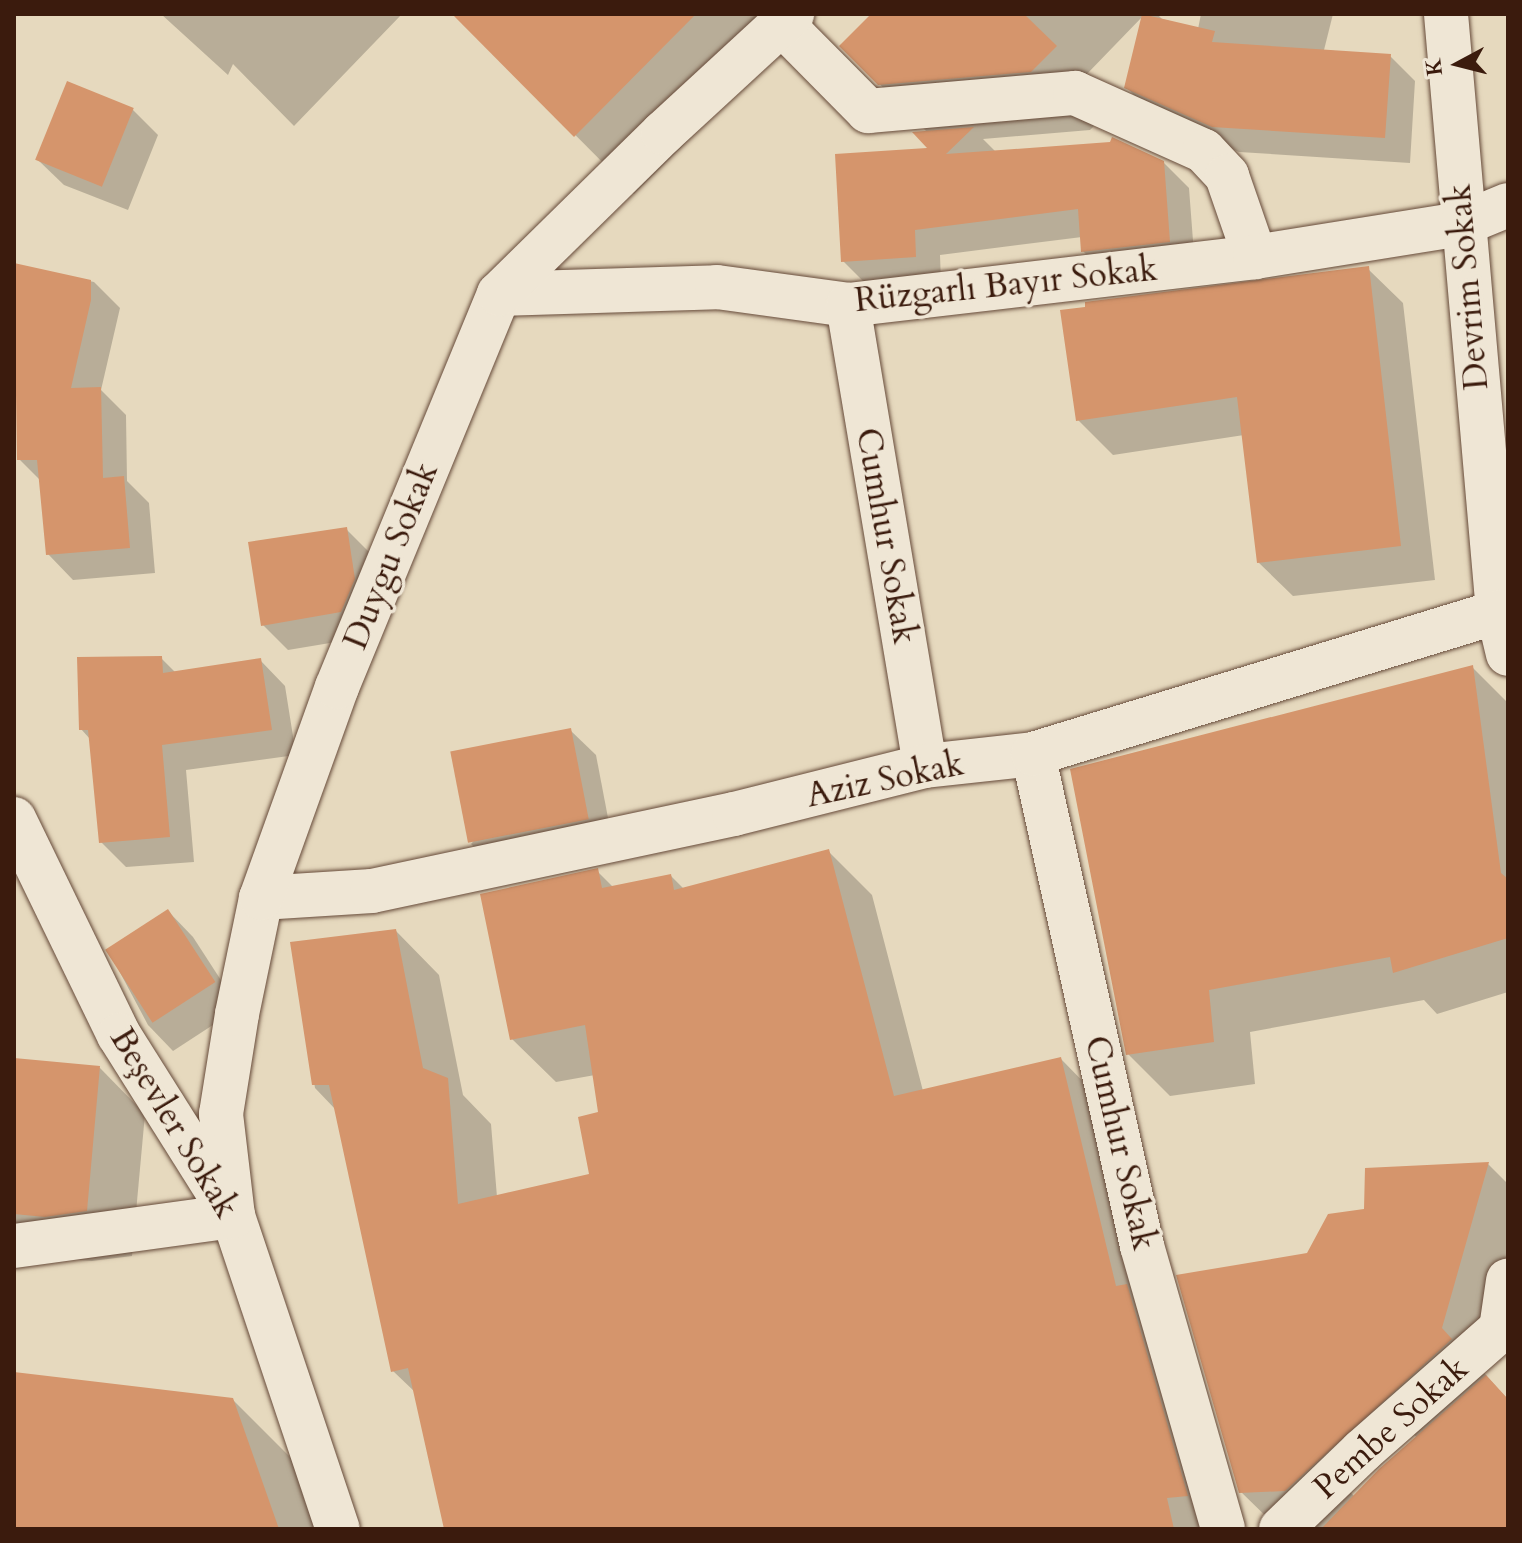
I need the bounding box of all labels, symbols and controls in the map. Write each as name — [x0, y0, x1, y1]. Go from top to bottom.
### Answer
north arrow — [1418, 24, 1498, 104]
text: K — [1418, 56, 1450, 78]
street label: Devrim Sokak — [1439, 182, 1497, 392]
street label: Rüzgarlı Bayır Sokak — [853, 249, 1159, 321]
street label: Cumhur Sokak — [847, 425, 925, 647]
street label: Duygu Sokak — [335, 457, 447, 655]
street label: Aziz Sokak — [803, 743, 967, 817]
street label: Beşevler Sokak — [101, 1020, 247, 1226]
street label: Cumhur Sokak — [1076, 1032, 1164, 1254]
street label: Pembe Sokak — [1305, 1348, 1477, 1508]

